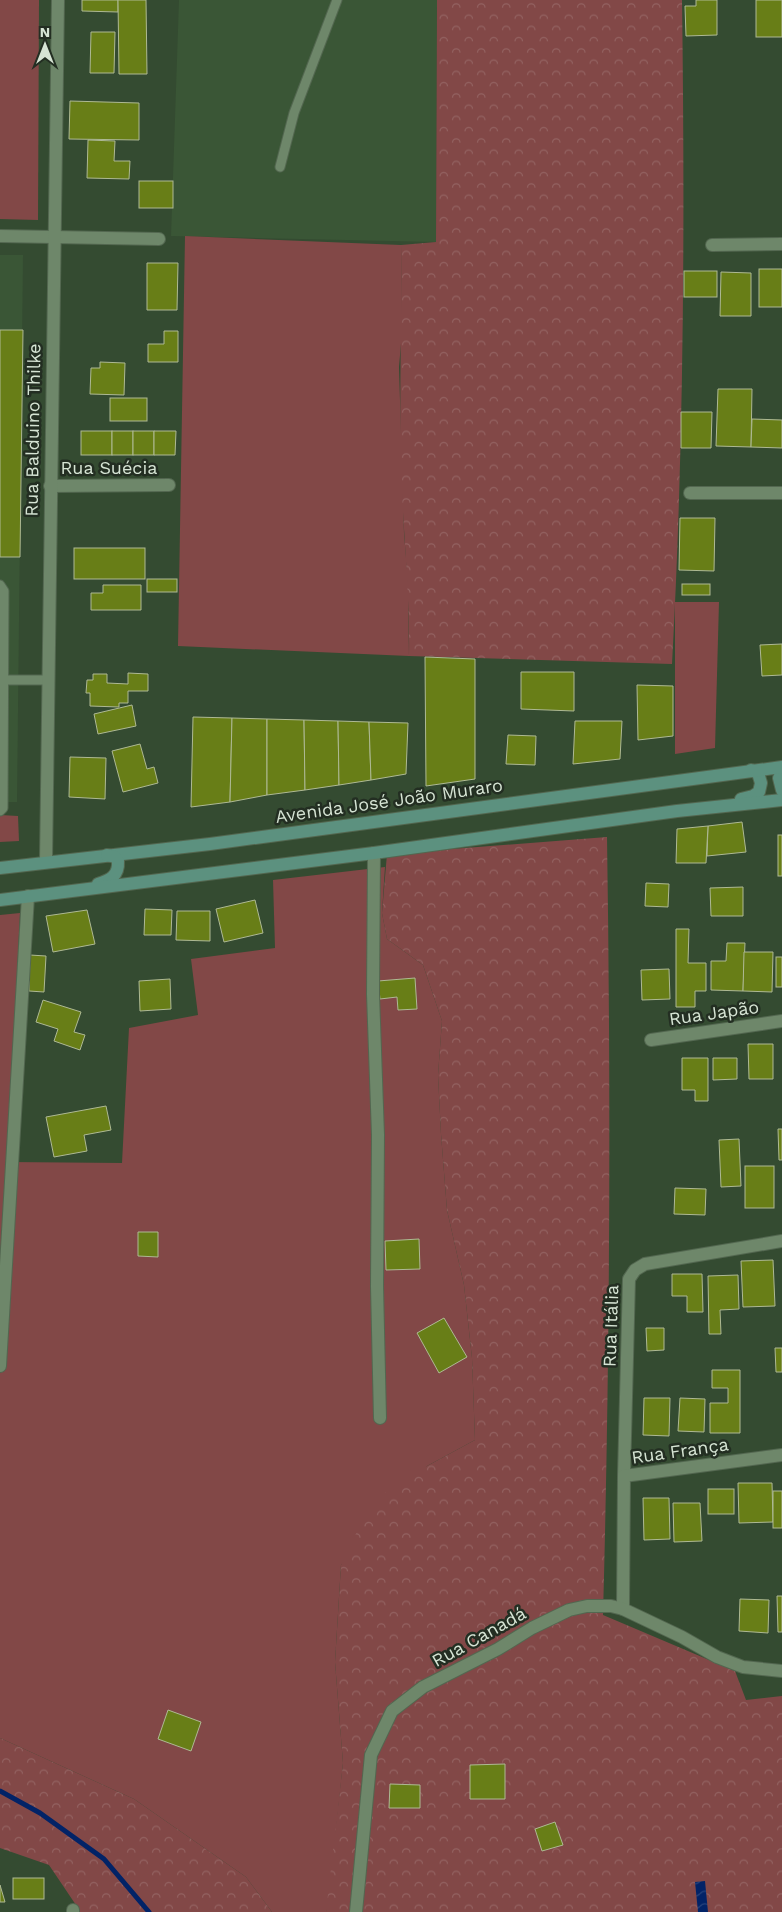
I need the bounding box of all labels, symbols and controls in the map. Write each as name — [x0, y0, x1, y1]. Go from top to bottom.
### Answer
north arrow — [20, 20, 70, 70]
text: N — [40, 24, 50, 40]
street label: Rua Balduino Thilke — [20, 343, 45, 517]
street label: Rua Suécia — [61, 457, 157, 478]
street label: Avenida José João Muraro — [274, 774, 504, 827]
street label: Rua Japão — [668, 996, 760, 1029]
street label: Rua Itália — [599, 1284, 622, 1367]
street label: Rua França — [630, 1433, 730, 1468]
street label: Rua Canadá — [428, 1602, 529, 1671]

